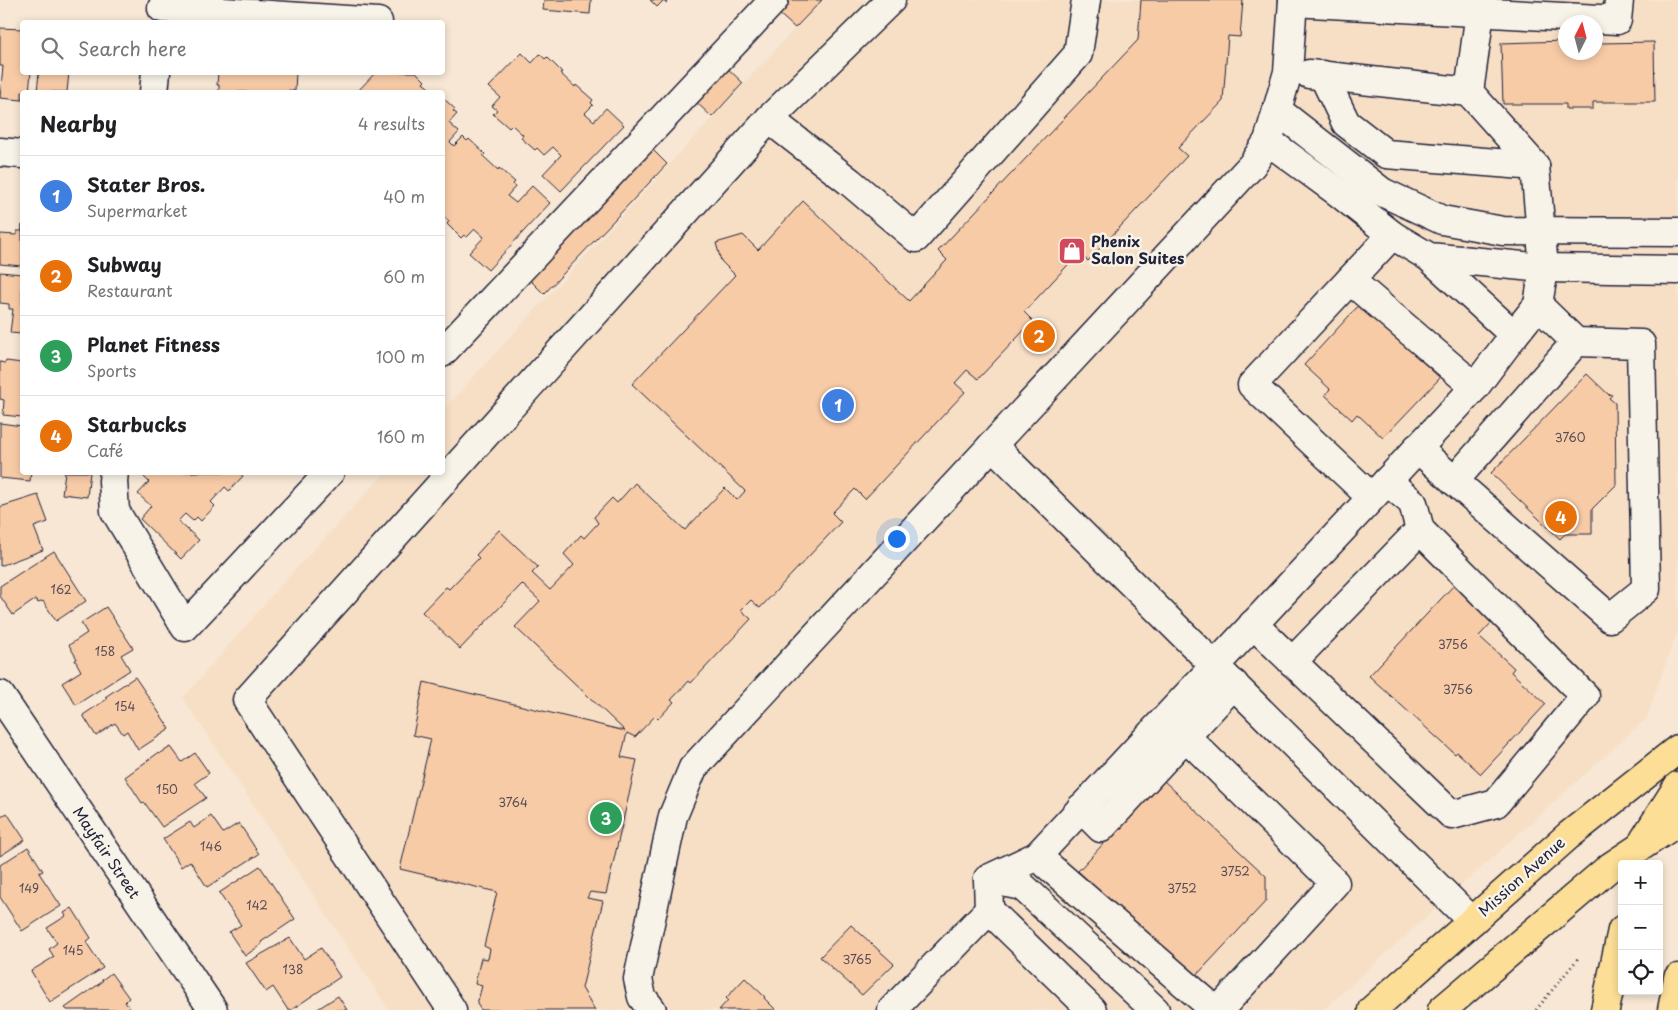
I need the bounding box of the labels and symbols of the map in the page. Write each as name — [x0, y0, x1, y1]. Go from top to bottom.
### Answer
north arrow — [1558, 15, 1603, 60]
place label: Phenix Salon Suites — [1091, 229, 1184, 269]
shop icon: Phenix Salon Suites — [1057, 236, 1087, 266]
pin: 2 — [1023, 317, 1055, 355]
pin: 1 — [822, 386, 854, 424]
house number: 3760 — [1554, 428, 1586, 446]
pin: 4 — [1545, 498, 1577, 536]
your location — [884, 526, 910, 552]
house number: 162 — [50, 580, 72, 598]
house number: 3756 — [1438, 635, 1468, 653]
house number: 158 — [95, 642, 115, 660]
house number: 3756 — [1443, 680, 1473, 698]
house number: 154 — [114, 697, 136, 715]
house number: 150 — [156, 780, 178, 798]
house number: 3764 — [498, 793, 528, 811]
pin: 3 — [590, 799, 622, 837]
street label: Mayfair Street — [68, 801, 147, 903]
street label: Mission Avenue — [1473, 831, 1569, 921]
house number: 146 — [200, 837, 222, 855]
house number: 3752 — [1220, 862, 1250, 880]
house number: 149 — [19, 879, 39, 897]
house number: 3752 — [1167, 879, 1197, 897]
house number: 142 — [246, 896, 268, 914]
house number: 145 — [63, 941, 83, 959]
house number: 3765 — [842, 950, 872, 968]
house number: 138 — [283, 960, 303, 978]

